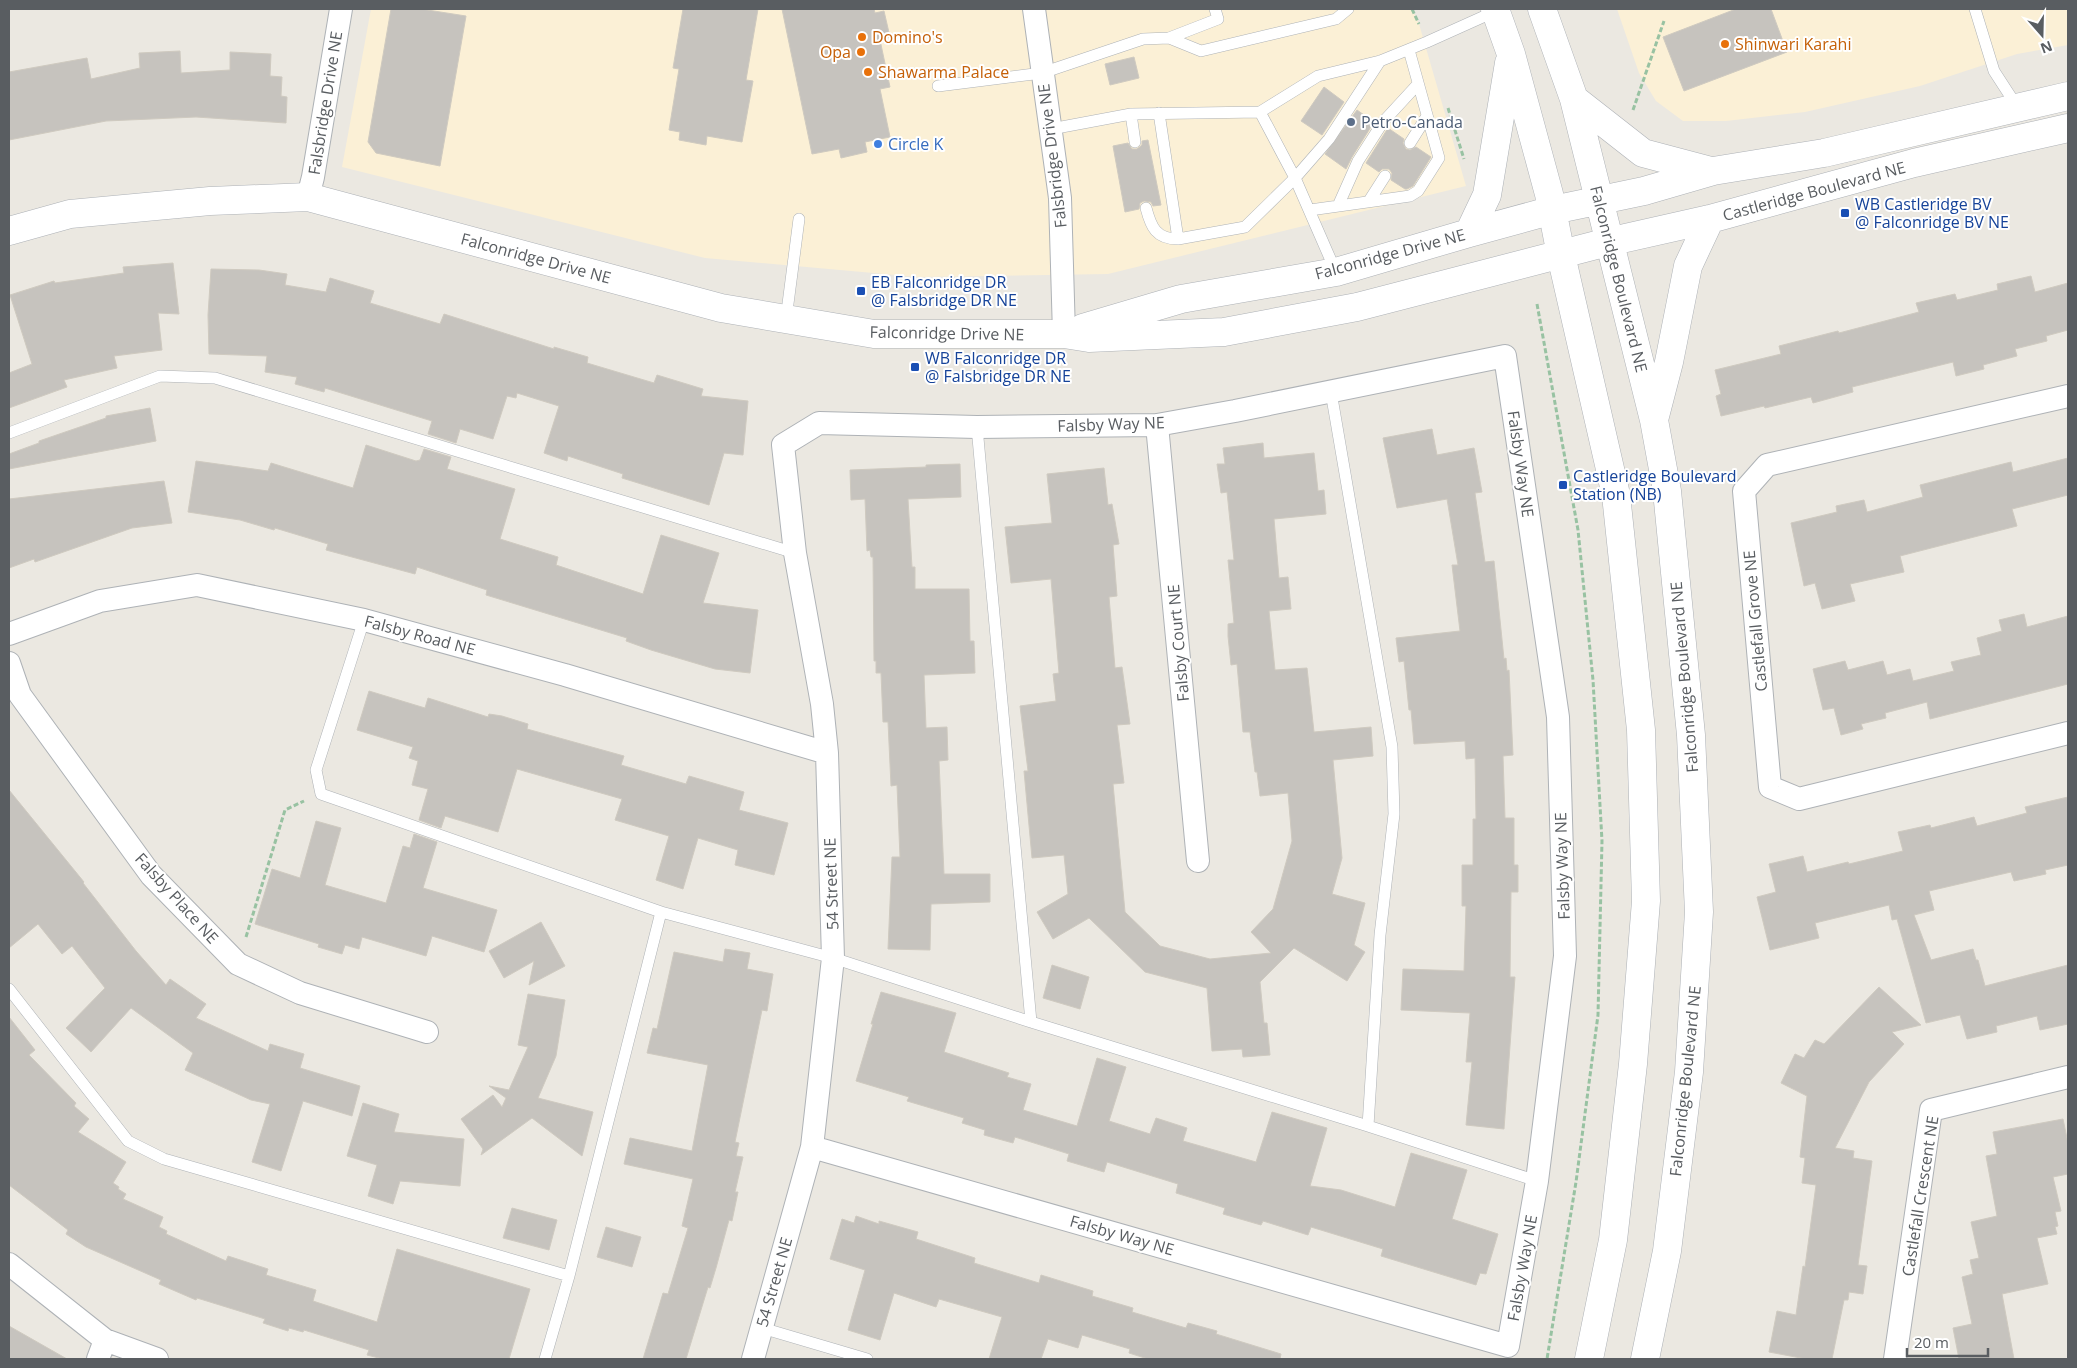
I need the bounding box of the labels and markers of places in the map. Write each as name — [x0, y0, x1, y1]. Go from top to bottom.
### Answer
place label: Domino's — [872, 26, 943, 48]
marker: Domino's — [856, 31, 868, 43]
place label: Shinwari Karahi — [1735, 33, 1851, 55]
marker: Shinwari Karahi — [1719, 38, 1731, 50]
place label: Opa — [820, 41, 851, 63]
marker: Opa — [855, 46, 867, 58]
place label: Shawarma Palace — [878, 61, 1009, 83]
marker: Shawarma Palace — [862, 66, 874, 78]
place label: Petro-Canada — [1361, 111, 1463, 133]
marker: Petro-Canada — [1345, 116, 1357, 128]
place label: Circle K — [888, 133, 944, 155]
marker: Circle K — [872, 138, 884, 150]
place label: WB Castleridge BV @ Falconridge BV NE — [1855, 193, 2009, 233]
marker: WB Castleridge BV @ Falconridge BV NE — [1839, 207, 1851, 219]
place label: EB Falconridge DR @ Falsbridge DR NE — [871, 271, 1017, 311]
marker: EB Falconridge DR @ Falsbridge DR NE — [855, 285, 867, 297]
place label: WB Falconridge DR @ Falsbridge DR NE — [925, 347, 1071, 387]
marker: WB Falconridge DR @ Falsbridge DR NE — [909, 361, 921, 373]
place label: Castleridge Boulevard Station (NB) — [1573, 465, 1737, 505]
marker: Castleridge Boulevard Station (NB) — [1557, 479, 1569, 491]

